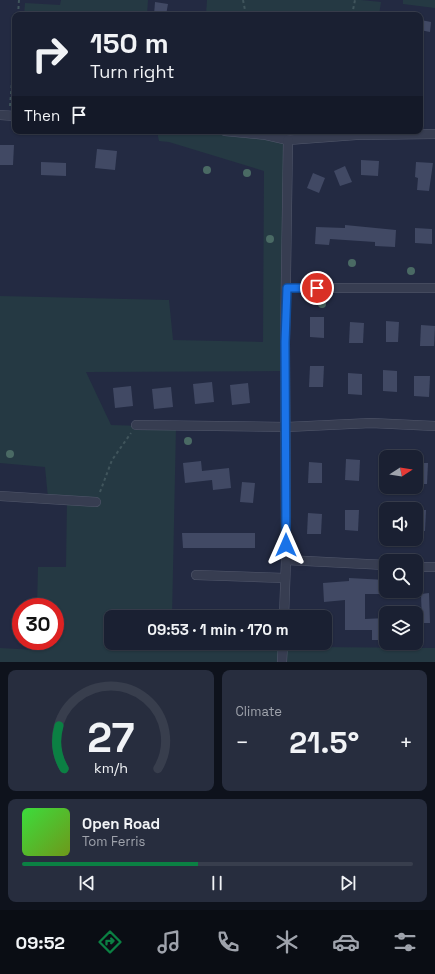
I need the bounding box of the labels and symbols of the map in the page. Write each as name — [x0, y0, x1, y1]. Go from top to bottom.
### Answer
pin — [300, 271, 334, 305]
north arrow — [379, 450, 423, 494]
position arrow — [265, 524, 307, 566]
speed limit sign: 30 — [12, 598, 64, 650]

